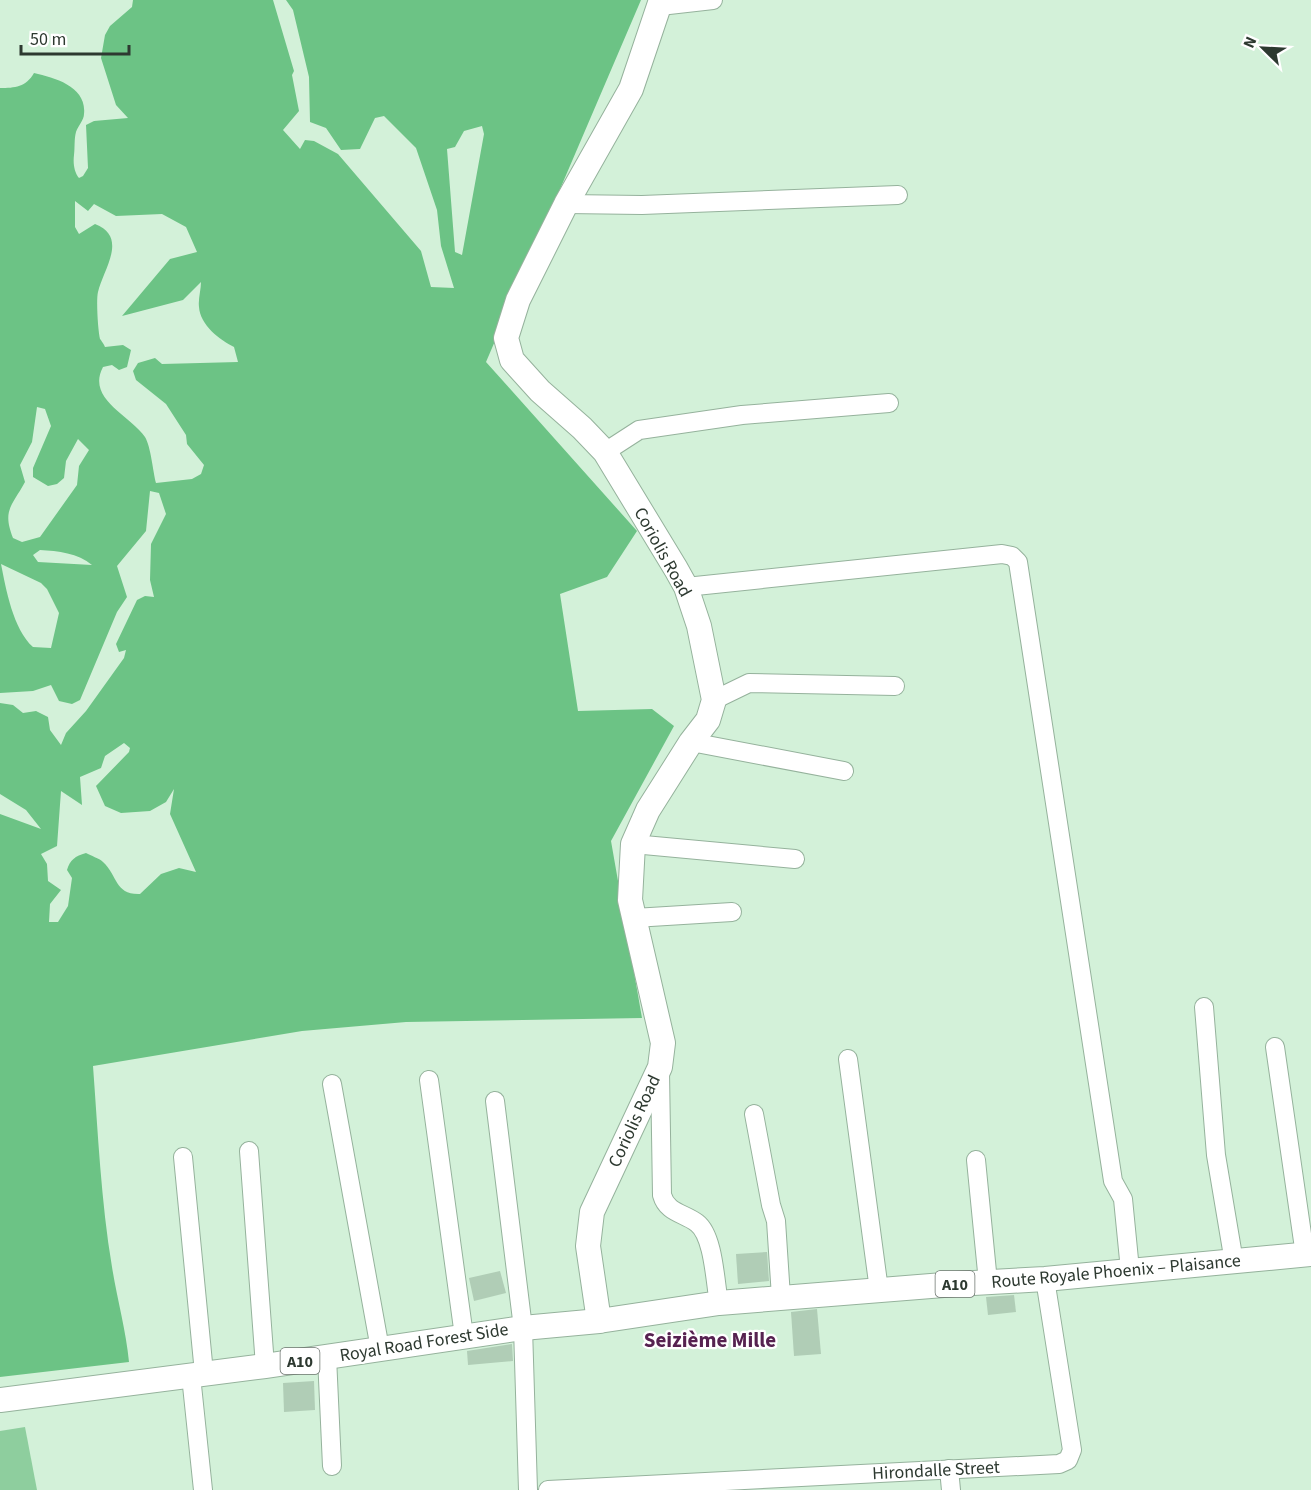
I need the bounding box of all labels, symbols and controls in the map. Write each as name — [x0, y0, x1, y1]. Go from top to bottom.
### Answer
scale bar — [21, 18, 129, 56]
north arrow — [1233, 18, 1293, 78]
text: 50 m — [30, 27, 66, 52]
text: N — [1238, 33, 1262, 52]
street label: Coriolis Road — [628, 503, 698, 602]
street label: Coriolis Road — [602, 1071, 667, 1171]
street label: Route Royale Phoenix – Plaisance — [990, 1248, 1242, 1295]
road number: A10 — [936, 1271, 974, 1297]
street label: Royal Road Forest Side — [338, 1317, 510, 1368]
district label: Seizième Mille — [644, 1325, 776, 1355]
road number: A10 — [280, 1348, 320, 1374]
street label: Hirondalle Street — [872, 1455, 1000, 1486]

